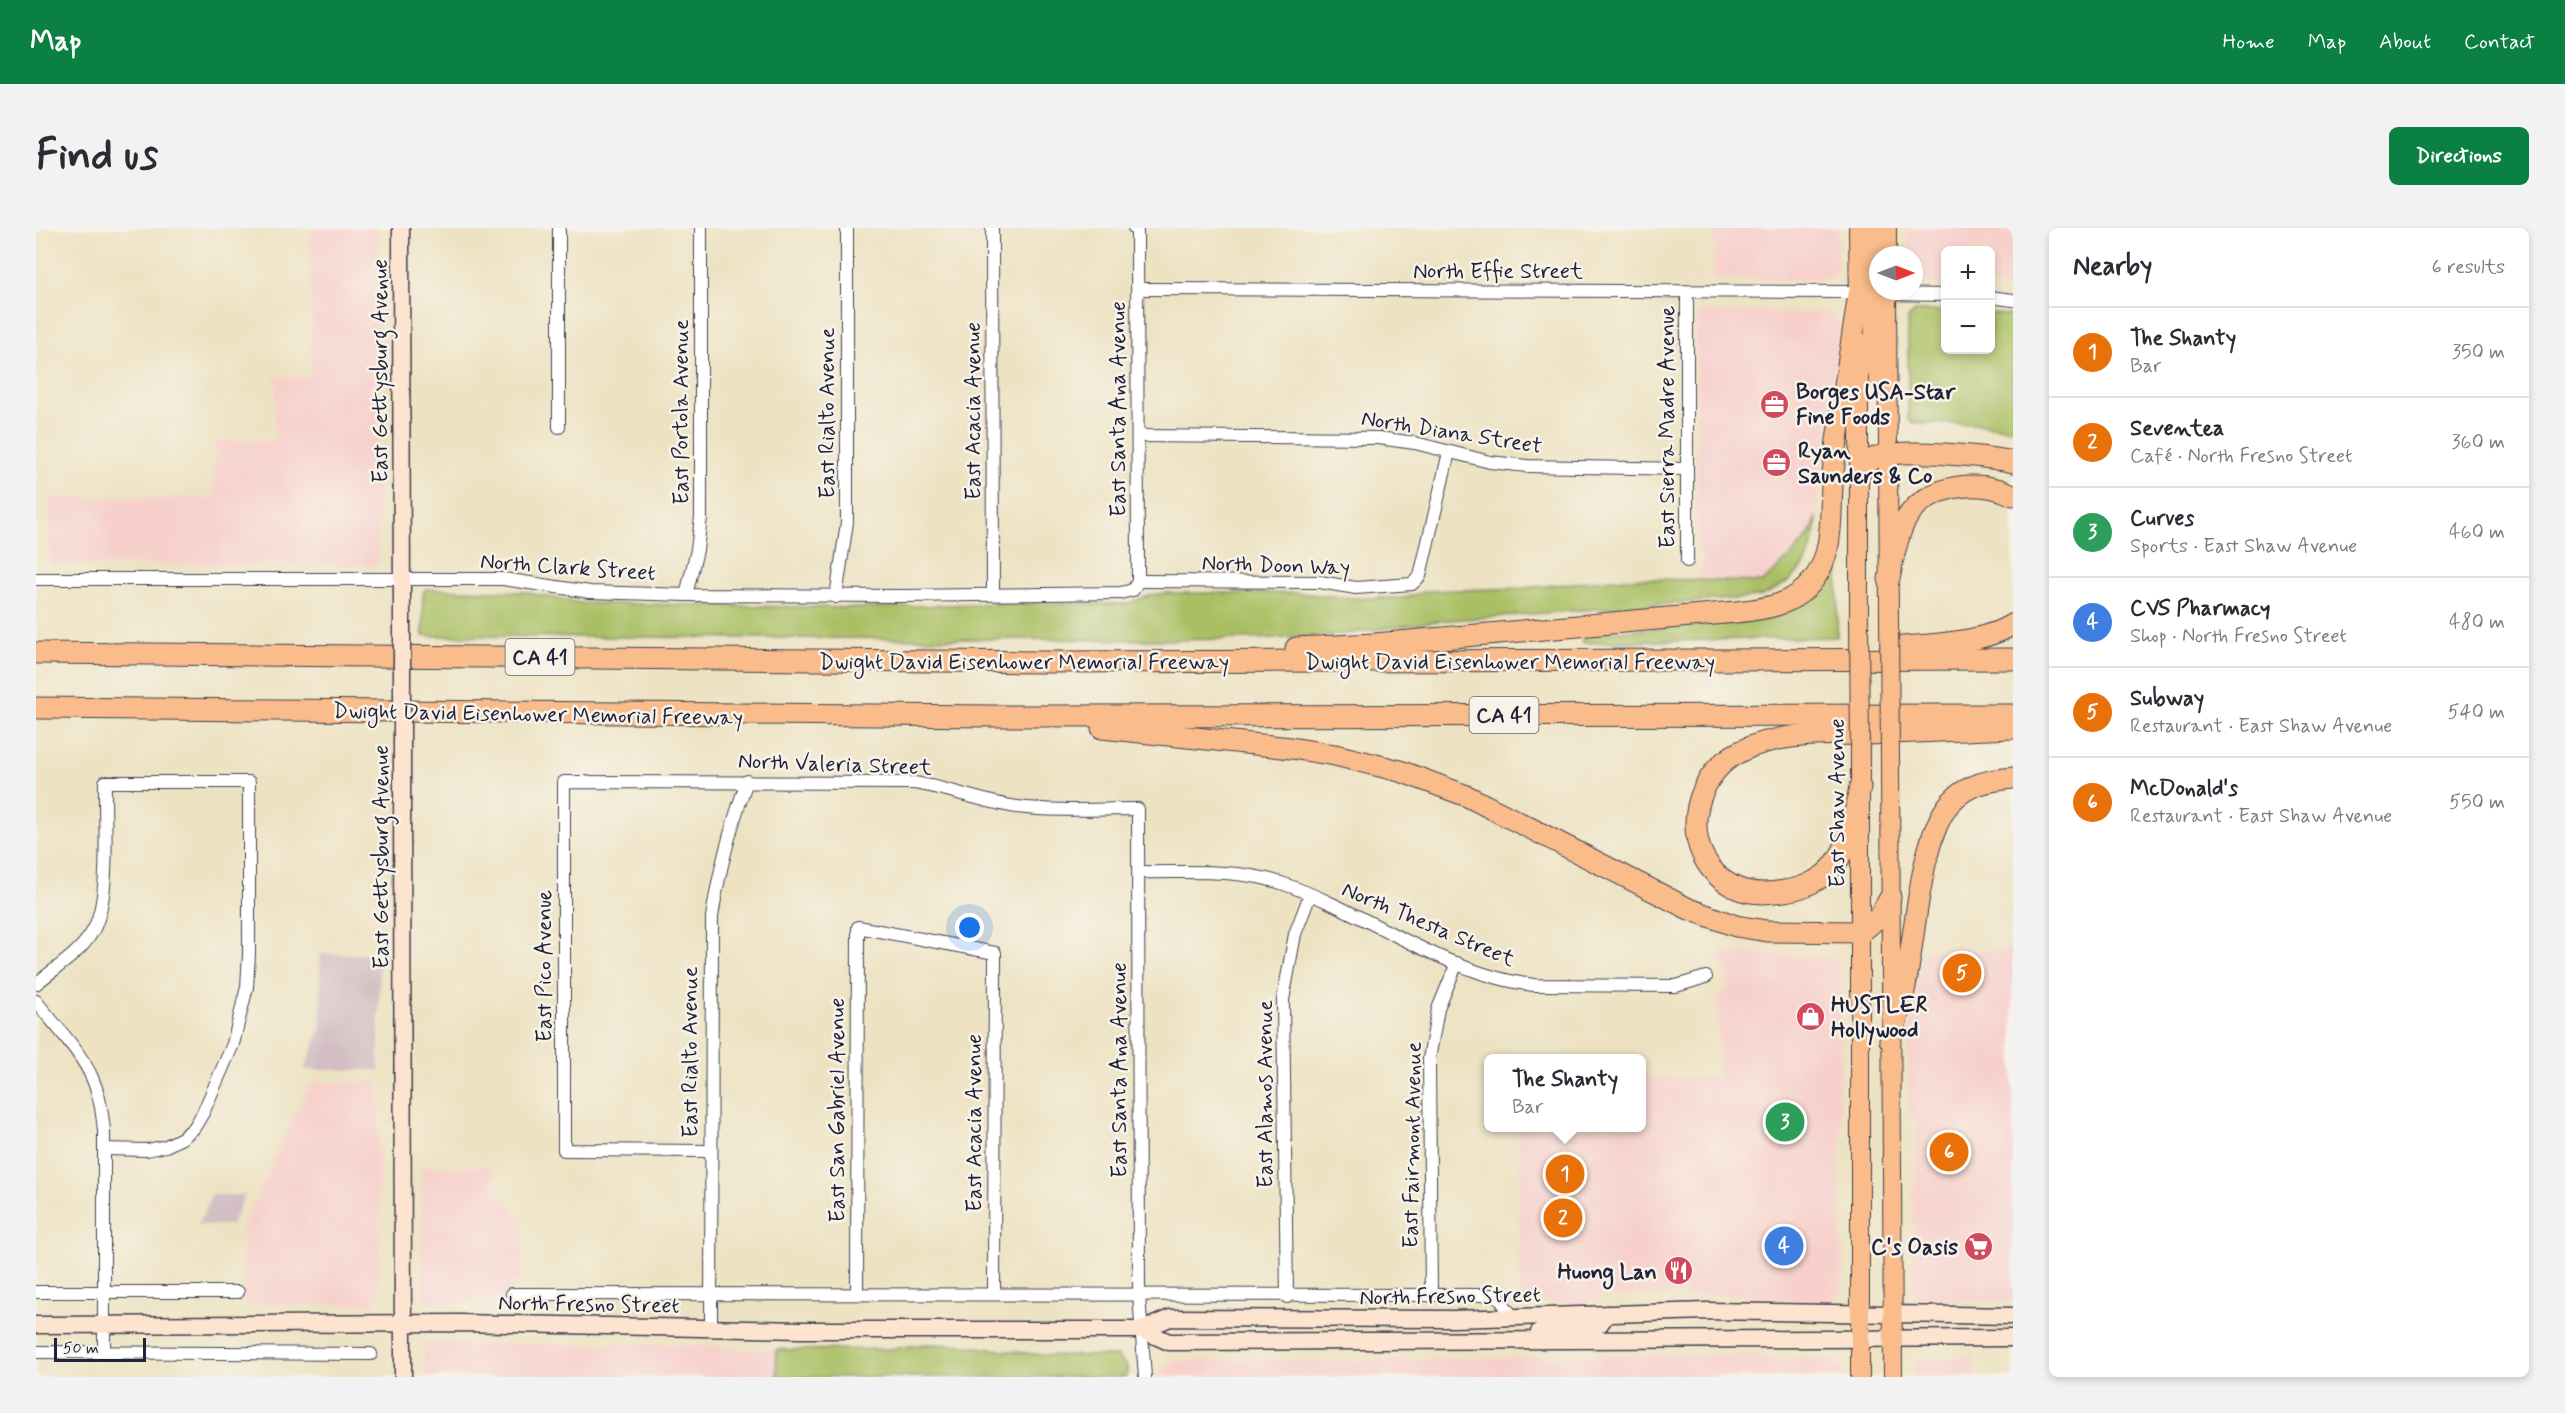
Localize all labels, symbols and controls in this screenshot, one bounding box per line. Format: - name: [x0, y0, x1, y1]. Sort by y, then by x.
- text: Map: [30, 24, 81, 61]
- text: Home: [2223, 28, 2275, 56]
- text: Map: [2308, 28, 2346, 56]
- text: About: [2379, 28, 2431, 56]
- text: Contact: [2464, 28, 2535, 56]
- button: Directions: [2389, 127, 2529, 185]
- text: Find us: [36, 129, 158, 184]
- north arrow: [1869, 246, 1923, 300]
- map controls: [1941, 246, 1995, 354]
- button: +: [1941, 246, 1995, 300]
- text: Nearby: [2073, 250, 2152, 284]
- text: 6 results: [2432, 254, 2505, 281]
- street label: North Effie Street: [1413, 258, 1583, 286]
- street label: East Gettysburg Avenue: [367, 259, 398, 483]
- button: −: [1941, 300, 1995, 354]
- street label: East Santa Ana Avenue: [1105, 301, 1133, 517]
- street label: East Sierra Madre Avenue: [1654, 306, 1682, 548]
- street label: East Portola Avenue: [668, 319, 696, 505]
- street label: East Acacia Avenue: [960, 322, 988, 500]
- text: The Shanty: [2130, 325, 2236, 353]
- street label: East Rialto Avenue: [814, 327, 842, 499]
- text: 1: [2088, 339, 2097, 366]
- text: 350 m: [2452, 339, 2505, 366]
- text: Bar: [2130, 353, 2161, 380]
- place label: Borges USA-Star Fine Foods: [1796, 379, 1956, 432]
- office icon: Borges USA-Star Fine Foods: [1759, 388, 1791, 420]
- street label: North Diana Street: [1359, 405, 1544, 461]
- text: Seventea: [2130, 415, 2224, 443]
- text: 2: [2088, 429, 2097, 456]
- text: 360 m: [2452, 429, 2505, 456]
- place label: Ryan Saunders & Co: [1798, 438, 1932, 491]
- text: Café · North Fresno Street: [2130, 443, 2353, 470]
- office icon: Ryan Saunders & Co: [1761, 447, 1793, 479]
- text: Curves: [2130, 505, 2194, 533]
- text: 3: [2088, 519, 2097, 546]
- text: 460 m: [2449, 519, 2505, 546]
- text: Sports · East Shaw Avenue: [2130, 533, 2357, 560]
- street label: North Clark Street: [479, 548, 657, 588]
- street label: North Doon Way: [1201, 549, 1351, 583]
- text: CVS Pharmacy: [2130, 595, 2270, 623]
- text: 4: [2087, 609, 2098, 636]
- text: 480 m: [2449, 609, 2505, 636]
- text: Shop · North Fresno Street: [2130, 623, 2347, 650]
- road number: CA 41: [506, 639, 574, 675]
- street label: Dwight David Eisenhower Memorial Freeway: [819, 649, 1229, 680]
- street label: Dwight David Eisenhower Memorial Freeway: [1305, 649, 1715, 680]
- text: Subway: [2130, 685, 2204, 713]
- street label: Dwight David Eisenhower Memorial Freeway: [333, 697, 743, 736]
- road number: CA 41: [1470, 697, 1538, 733]
- text: 5: [2087, 699, 2099, 726]
- text: 540 m: [2448, 699, 2505, 726]
- text: Restaurant · East Shaw Avenue: [2130, 713, 2392, 740]
- street label: East Shaw Avenue: [1824, 718, 1852, 888]
- street label: East Gettysburg Avenue: [368, 745, 399, 969]
- street label: North Valeria Street: [738, 748, 932, 782]
- text: McDonald's: [2130, 775, 2238, 803]
- text: 6: [2087, 789, 2098, 816]
- text: 550 m: [2449, 789, 2505, 816]
- text: Restaurant · East Shaw Avenue: [2130, 803, 2392, 830]
- street label: North Thesta Street: [1337, 876, 1519, 974]
- street label: East Pico Avenue: [531, 890, 559, 1042]
- your location: [955, 913, 984, 942]
- pin: 5: [1942, 950, 1982, 996]
- street label: East Santa Ana Avenue: [1106, 962, 1134, 1178]
- street label: East Rialto Avenue: [677, 966, 705, 1138]
- place label: HUSTLER Hollywood: [1831, 992, 1927, 1046]
- street label: East San Gabriel Avenue: [824, 998, 852, 1222]
- street label: East Alamos Avenue: [1252, 1000, 1280, 1188]
- shop icon: HUSTLER Hollywood: [1794, 1001, 1826, 1033]
- street label: East Acacia Avenue: [961, 1034, 989, 1212]
- street label: East Fairmont Avenue: [1397, 1041, 1429, 1249]
- popup: [1484, 1054, 1646, 1132]
- text: The Shanty: [1512, 1066, 1618, 1094]
- text: Bar: [1512, 1094, 1543, 1121]
- pin: 3: [1766, 1100, 1804, 1144]
- pin: 6: [1930, 1130, 1968, 1174]
- pin: 1: [1546, 1152, 1585, 1196]
- pin: 2: [1544, 1196, 1582, 1240]
- pin: 4: [1764, 1224, 1804, 1268]
- supermarket icon: C's Oasis: [1963, 1230, 1995, 1262]
- place label: C's Oasis: [1871, 1234, 1958, 1262]
- restaurant icon: Huong Lan: [1662, 1255, 1694, 1287]
- place label: Huong Lan: [1557, 1259, 1657, 1290]
- street label: North Fresno Street: [1359, 1281, 1541, 1313]
- street label: North Fresno Street: [498, 1289, 680, 1321]
- scale bar: [54, 1335, 146, 1362]
- text: 50 m: [63, 1338, 99, 1359]

